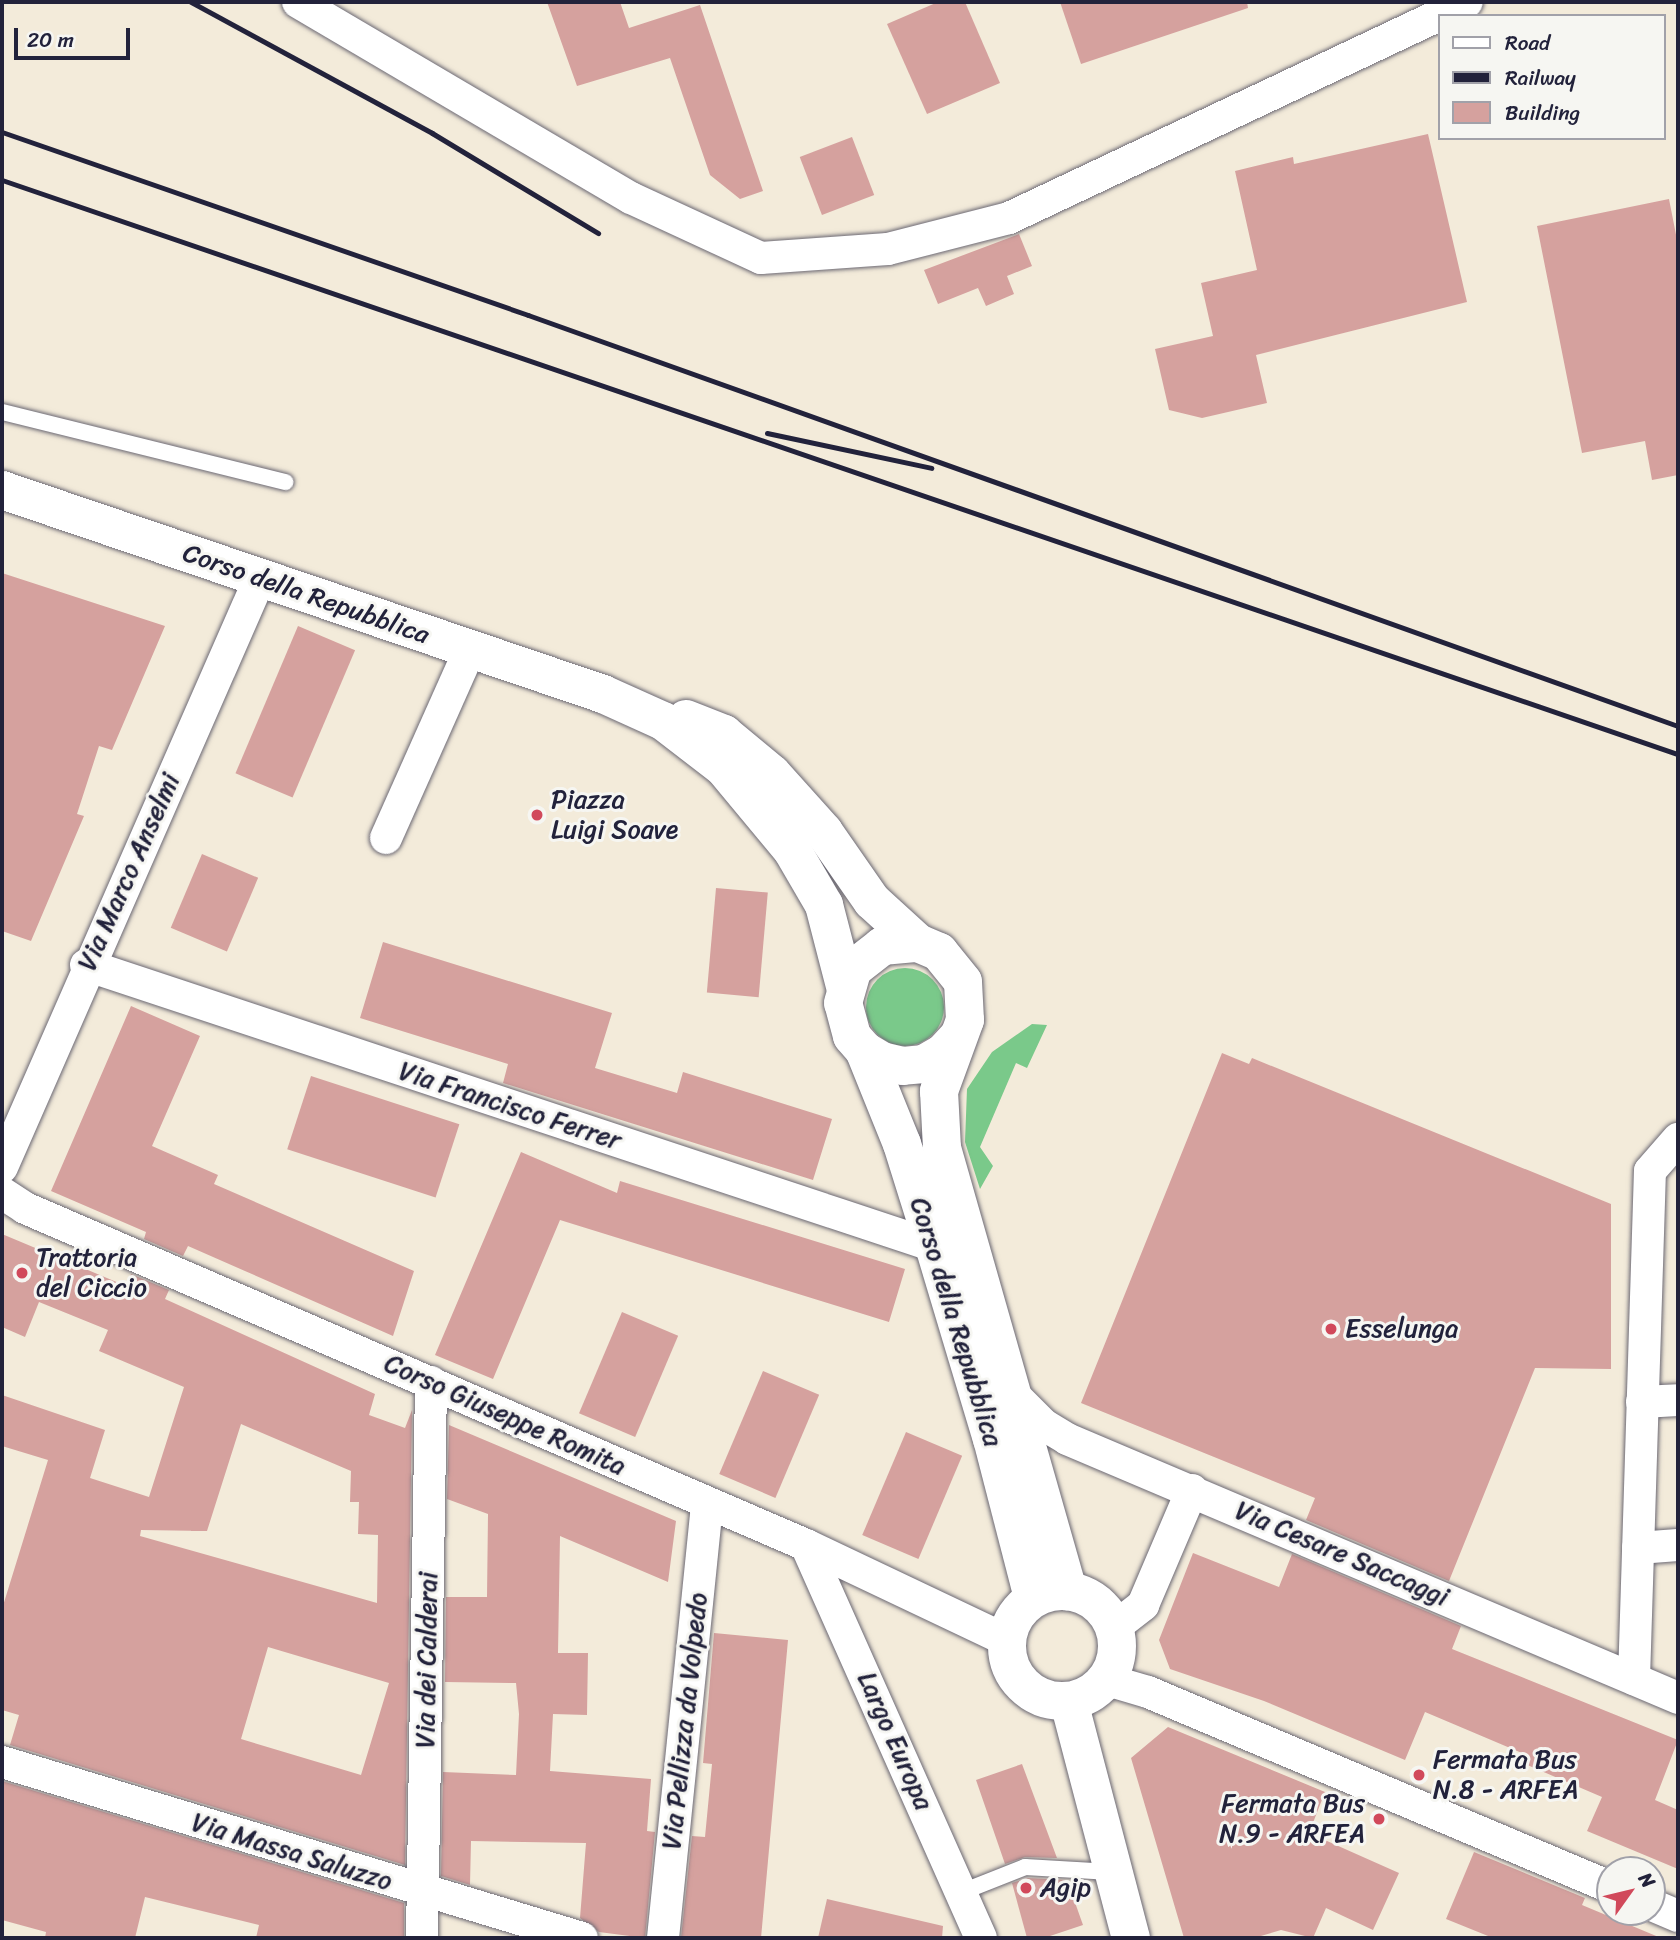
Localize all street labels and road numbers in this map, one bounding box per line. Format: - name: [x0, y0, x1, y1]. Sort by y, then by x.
- street label: Corso della Repubblica: [179, 537, 433, 651]
- street label: Via Marco Anselmi: [72, 769, 186, 975]
- street label: Via Francisco Ferrer: [395, 1055, 625, 1157]
- street label: Corso della Repubblica: [903, 1194, 1009, 1450]
- street label: Corso Giuseppe Romita: [379, 1347, 631, 1483]
- street label: Via Cesare Saccaggi: [1231, 1495, 1453, 1613]
- street label: Via dei Calderai: [410, 1571, 444, 1749]
- street label: Via Pellizza da Volpedo: [656, 1591, 714, 1851]
- street label: Largo Europa: [851, 1667, 939, 1815]
- street label: Via Massa Saluzzo: [188, 1807, 396, 1897]

